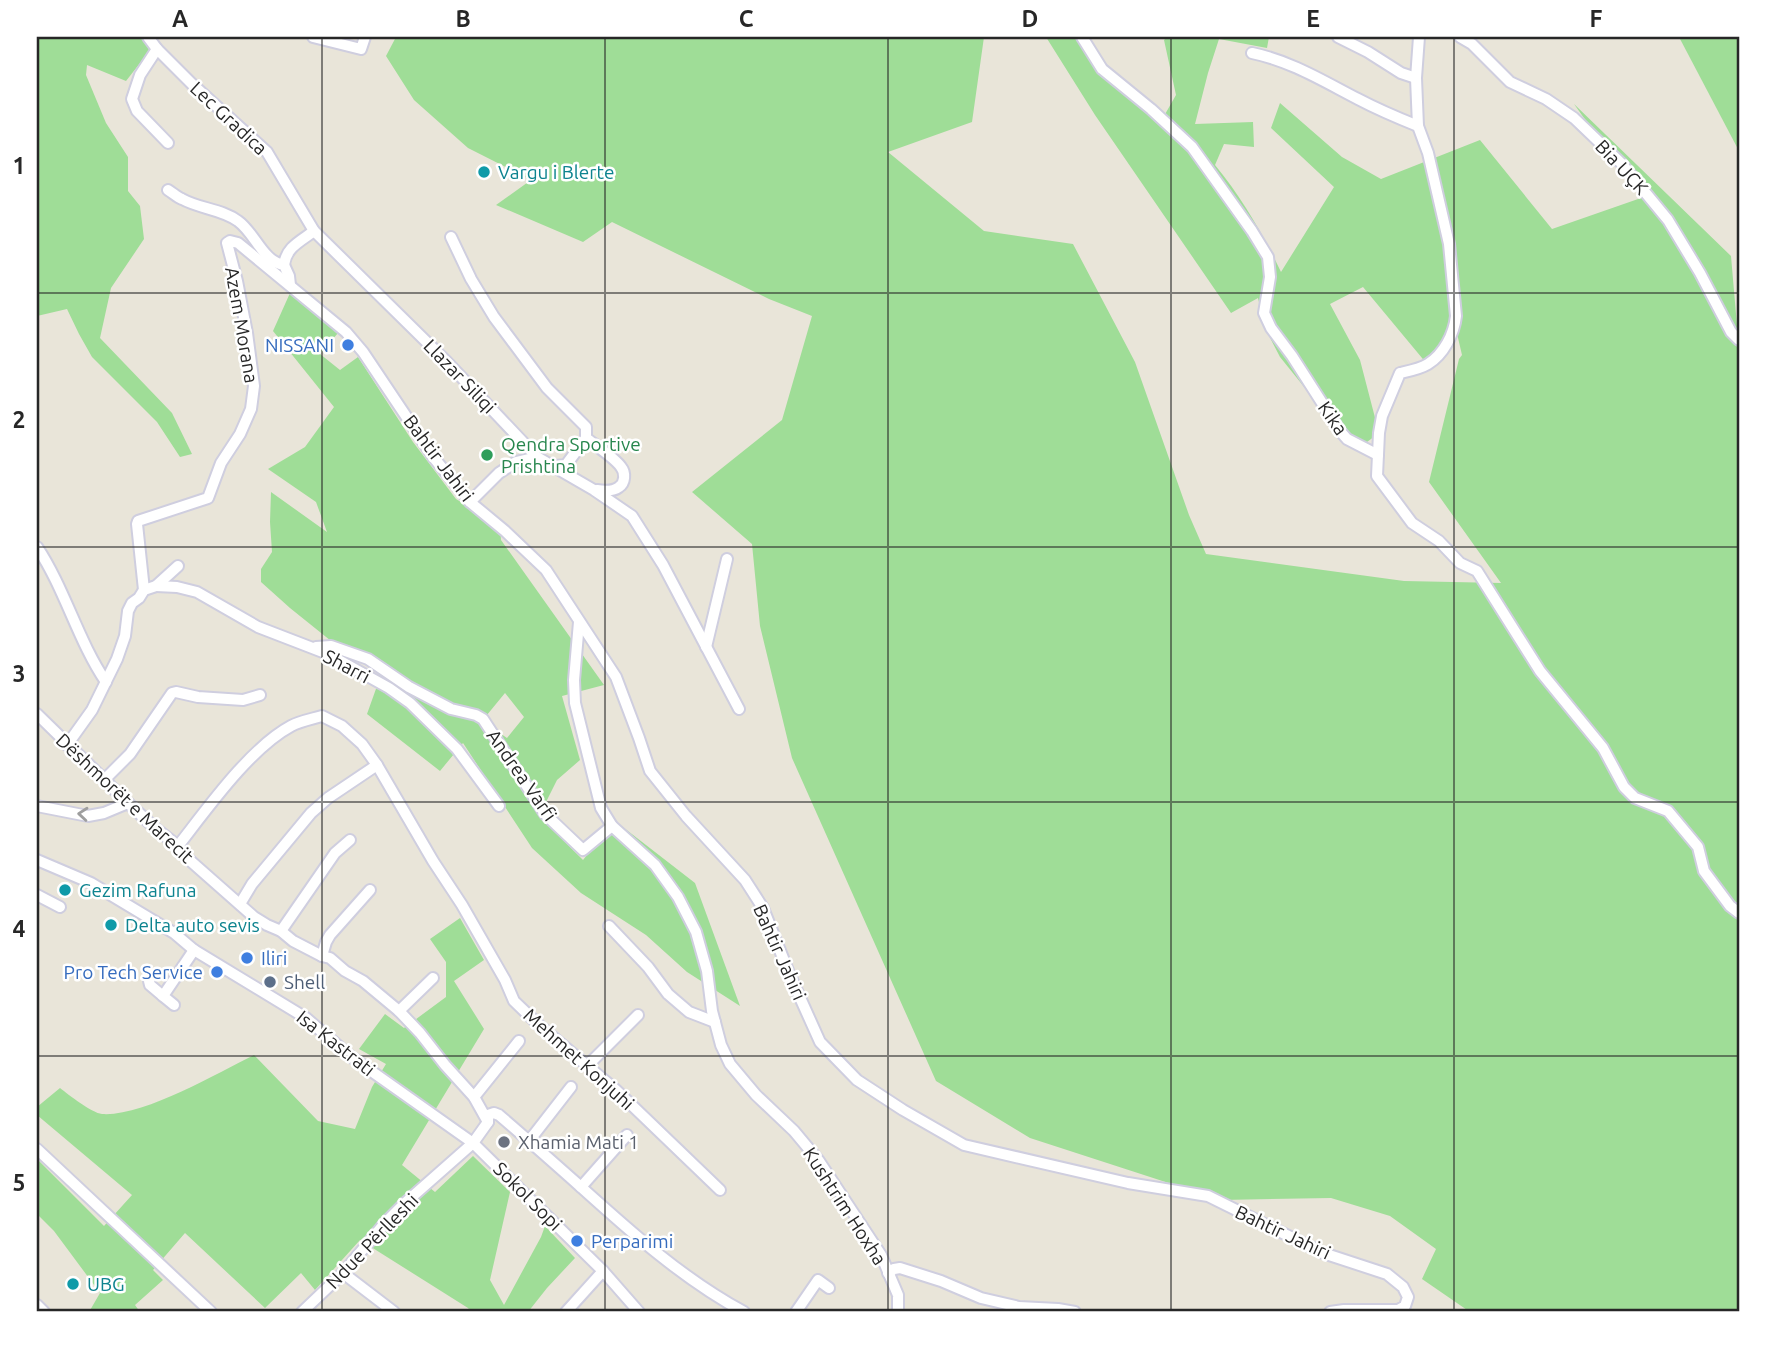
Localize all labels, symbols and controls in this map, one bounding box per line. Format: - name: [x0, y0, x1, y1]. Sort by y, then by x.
- text: A: [172, 6, 188, 31]
- text: B: [455, 6, 471, 31]
- text: C: [739, 6, 754, 31]
- text: D: [1022, 6, 1038, 31]
- text: E: [1306, 6, 1320, 31]
- text: F: [1590, 6, 1603, 31]
- street label: Lec Gradica: [186, 77, 272, 159]
- street label: Bia UÇK: [1591, 135, 1653, 199]
- text: 1: [13, 153, 25, 178]
- place label: Vargu i Blerte: [498, 161, 614, 183]
- marker: Vargu i Blerte: [476, 164, 492, 180]
- street label: Azem Morana: [221, 265, 263, 385]
- place label: NISSANI: [265, 334, 334, 356]
- street label: Llazar Siliqi: [419, 334, 501, 418]
- marker: NISSANI: [340, 337, 356, 353]
- street label: Kika: [1314, 397, 1352, 439]
- text: 2: [13, 407, 25, 432]
- street label: Bahtir Jahiri: [399, 410, 479, 506]
- place label: Qendra Sportive Prishtina: [501, 433, 641, 477]
- marker: Qendra Sportive Prishtina: [479, 447, 495, 463]
- street label: Sharri: [320, 645, 374, 687]
- text: 3: [13, 661, 25, 686]
- street label: Andrea Varfi: [482, 725, 562, 825]
- street label: Dëshmorët e Marecit: [52, 729, 199, 868]
- one-way arrow: [77, 807, 88, 822]
- place label: Gezim Rafuna: [79, 879, 196, 901]
- marker: Gezim Rafuna: [57, 882, 73, 898]
- street label: Bahtir Jahiri: [749, 901, 811, 1003]
- place label: Delta auto sevis: [125, 914, 260, 936]
- text: 4: [13, 916, 26, 941]
- marker: Delta auto sevis: [103, 917, 119, 933]
- place label: Iliri: [261, 947, 287, 969]
- marker: Iliri: [239, 950, 255, 966]
- place label: Pro Tech Service: [64, 961, 203, 983]
- marker: Pro Tech Service: [209, 964, 225, 980]
- place label: Shell: [284, 971, 325, 993]
- marker: Shell: [262, 974, 278, 990]
- street label: Mehmet Konjuhi: [519, 1004, 639, 1114]
- street label: Isa Kastrati: [292, 1006, 380, 1080]
- place label: Xhamia Mati 1: [518, 1131, 639, 1153]
- marker: Xhamia Mati 1: [496, 1134, 512, 1150]
- street label: Kushtrim Hoxha: [799, 1143, 891, 1269]
- street label: Sokol Sopi: [489, 1157, 567, 1235]
- text: 5: [13, 1170, 25, 1195]
- street label: Ndue Përlleshi: [321, 1189, 423, 1293]
- street label: Bahtir Jahiri: [1232, 1200, 1334, 1264]
- place label: Perparimi: [591, 1230, 673, 1252]
- marker: Perparimi: [569, 1233, 585, 1249]
- place label: UBG: [87, 1273, 125, 1295]
- marker: UBG: [65, 1276, 81, 1292]

